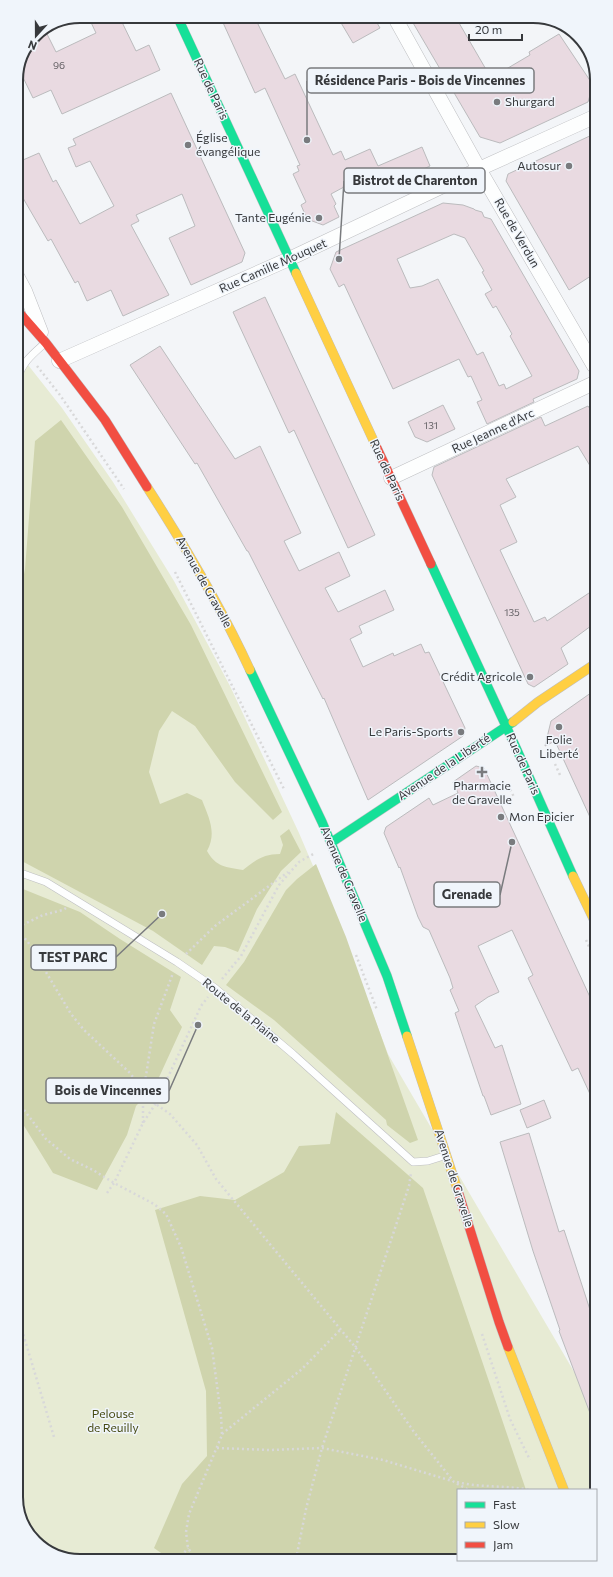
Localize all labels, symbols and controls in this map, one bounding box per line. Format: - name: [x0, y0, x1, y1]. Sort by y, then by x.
- north arrow: [16, 16, 56, 56]
- scale bar: [469, 16, 522, 42]
- text: 20 m: [475, 22, 502, 36]
- text: N: [26, 38, 38, 53]
- street label: Rue de Paris: [192, 56, 232, 121]
- house number: 96: [53, 59, 65, 71]
- callout: Résidence Paris - Bois de Vincennes: [307, 68, 534, 93]
- text: Résidence Paris - Bois de Vincennes: [315, 72, 525, 88]
- place label: Shurgard: [505, 94, 555, 108]
- marker: Shurgard: [492, 97, 502, 107]
- place label: Église évangélique: [196, 130, 260, 158]
- marker: Église évangélique: [183, 140, 193, 150]
- place label: Autosur: [517, 158, 561, 172]
- marker: Autosur: [564, 161, 574, 171]
- callout: Bistrot de Charenton: [344, 168, 485, 193]
- text: Bistrot de Charenton: [352, 172, 478, 188]
- street label: Rue de Verdun: [492, 195, 543, 270]
- place label: Tante Eugénie: [235, 210, 311, 224]
- marker: Tante Eugénie: [314, 213, 324, 223]
- street label: Rue Camille Mouquet: [217, 235, 329, 295]
- street label: Rue Jeanne d'Arc: [449, 405, 536, 456]
- house number: 131: [424, 419, 438, 431]
- street label: Rue de Paris: [368, 437, 408, 502]
- street label: Avenue de Gravelle: [174, 533, 236, 630]
- house number: 135: [504, 606, 520, 618]
- place label: Crédit Agricole: [441, 669, 522, 683]
- marker: Crédit Agricole: [525, 672, 535, 682]
- marker: Folie Liberté: [554, 722, 564, 732]
- place label: Le Paris-Sports: [369, 724, 453, 738]
- marker: Le Paris-Sports: [456, 727, 466, 737]
- street label: Avenue de la Liberté: [394, 730, 492, 802]
- street label: Rue de Paris: [504, 731, 544, 797]
- place label: Folie Liberté: [539, 732, 579, 760]
- marker: Pharmacie de Gravelle: [477, 767, 487, 777]
- place label: Pharmacie de Gravelle: [452, 778, 512, 806]
- place label: Mon Epicier: [509, 809, 574, 823]
- marker: Mon Epicier: [496, 812, 506, 822]
- street label: Avenue de Gravelle: [319, 824, 371, 923]
- callout: Grenade: [434, 882, 500, 907]
- text: Grenade: [442, 886, 492, 902]
- callout: TEST PARC: [31, 945, 116, 970]
- text: TEST PARC: [38, 949, 108, 965]
- street label: Route de la Plaine: [200, 975, 283, 1046]
- callout: Bois de Vincennes: [46, 1078, 169, 1103]
- text: Bois de Vincennes: [55, 1082, 161, 1098]
- street label: Avenue de Gravelle: [433, 1127, 477, 1228]
- park label: Pelouse de Reuilly: [87, 1406, 139, 1434]
- legend: [457, 1489, 597, 1561]
- text: Fast: [493, 1497, 516, 1511]
- text: Slow: [493, 1517, 520, 1531]
- text: Jam: [493, 1537, 513, 1552]

